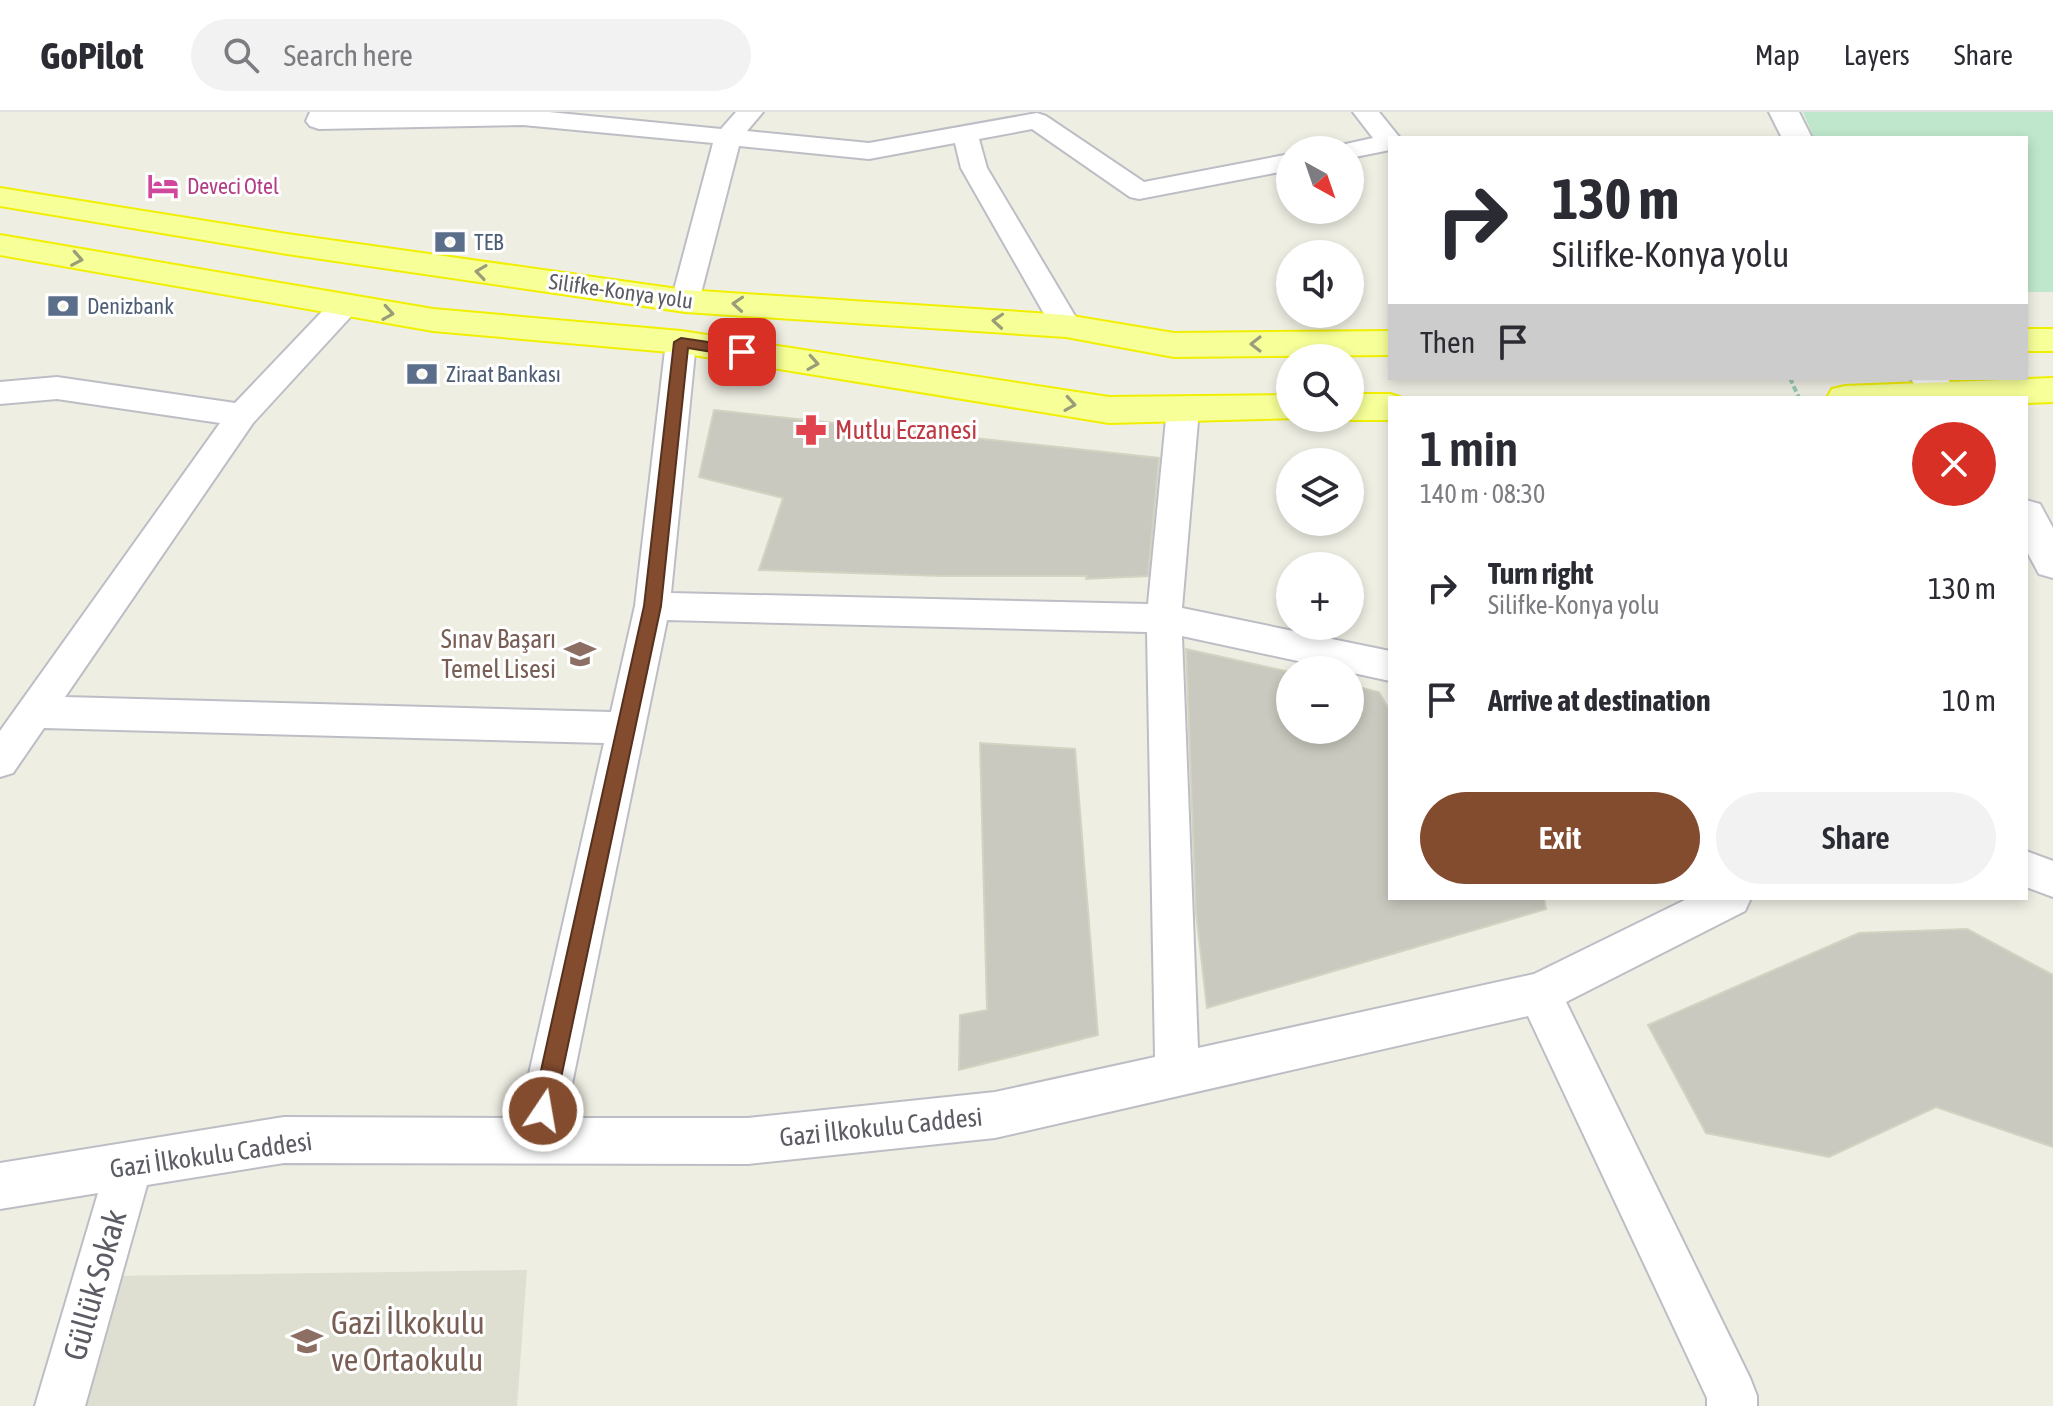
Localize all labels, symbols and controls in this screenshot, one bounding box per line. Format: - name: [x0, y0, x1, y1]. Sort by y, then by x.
- search box: [191, 19, 751, 91]
- icon: search: [219, 33, 263, 77]
- text: GoPilot: [40, 34, 143, 77]
- text: Search here: [283, 38, 413, 72]
- text: Map: [1755, 39, 1800, 71]
- text: Layers: [1844, 39, 1910, 71]
- text: Share: [1954, 39, 2013, 71]
- north arrow: [1276, 136, 1364, 224]
- map controls: [1276, 136, 1364, 744]
- text: 130 m: [1552, 167, 1679, 231]
- icon: right: [1420, 168, 1524, 272]
- hotel icon: Deveci Otel: [146, 169, 180, 203]
- place label: Deveci Otel: [187, 173, 279, 199]
- bank icon: TEB: [433, 225, 467, 259]
- place label: TEB: [474, 229, 504, 255]
- text: Silifke-Konya yolu: [1552, 233, 1789, 275]
- button: sound: [1276, 240, 1364, 328]
- one-way arrow: [70, 249, 84, 266]
- one-way arrow: [474, 264, 487, 281]
- street label: Silifke-Konya yolu: [547, 268, 695, 314]
- bank icon: Denizbank: [46, 289, 80, 323]
- place label: Denizbank: [87, 293, 174, 319]
- one-way arrow: [731, 296, 744, 313]
- one-way arrow: [381, 304, 395, 321]
- one-way arrow: [991, 313, 1004, 330]
- pin: [708, 318, 776, 386]
- icon: arrive: [1491, 320, 1535, 364]
- text: Then: [1420, 325, 1475, 359]
- icon: arrive: [720, 330, 764, 374]
- one-way arrow: [1249, 335, 1262, 353]
- button: search: [1276, 344, 1364, 432]
- one-way arrow: [806, 354, 820, 371]
- bank icon: Ziraat Bankası: [405, 357, 439, 391]
- place label: Ziraat Bankası: [446, 361, 561, 387]
- one-way arrow: [1063, 394, 1077, 411]
- pharmacy icon: Mutlu Eczanesi: [794, 413, 828, 447]
- place label: Mutlu Eczanesi: [835, 415, 977, 445]
- text: 1 min: [1420, 421, 1518, 476]
- button: close: [1912, 422, 1996, 506]
- button: layers: [1276, 448, 1364, 536]
- text: 140 m · 08:30: [1420, 479, 1545, 509]
- button: +: [1276, 552, 1364, 640]
- text: Turn right: [1488, 556, 1594, 590]
- icon: right: [1420, 566, 1464, 610]
- text: 130 m: [1928, 571, 1996, 605]
- text: Silifke-Konya yolu: [1488, 590, 1659, 620]
- place label: Sınav Başarı Temel Lisesi: [441, 624, 556, 684]
- school or university icon: Sınav Başarı Temel Lisesi: [563, 637, 597, 671]
- button: −: [1276, 656, 1364, 744]
- icon: arrive: [1420, 678, 1464, 722]
- text: Arrive at destination: [1488, 683, 1710, 717]
- text: 10 m: [1942, 683, 1996, 717]
- button: Exit: [1420, 792, 1700, 884]
- button: Share: [1716, 792, 1996, 884]
- position arrow: [501, 1069, 585, 1153]
- street label: Gazi İlkokulu Caddesi: [778, 1101, 984, 1153]
- street label: Gazi İlkokulu Caddesi: [108, 1126, 314, 1184]
- street label: Güllük Sokak: [55, 1205, 134, 1364]
- place label: Gazi İlkokulu ve Ortaokulu: [331, 1304, 485, 1378]
- school or university icon: Gazi İlkokulu ve Ortaokulu: [290, 1324, 324, 1358]

